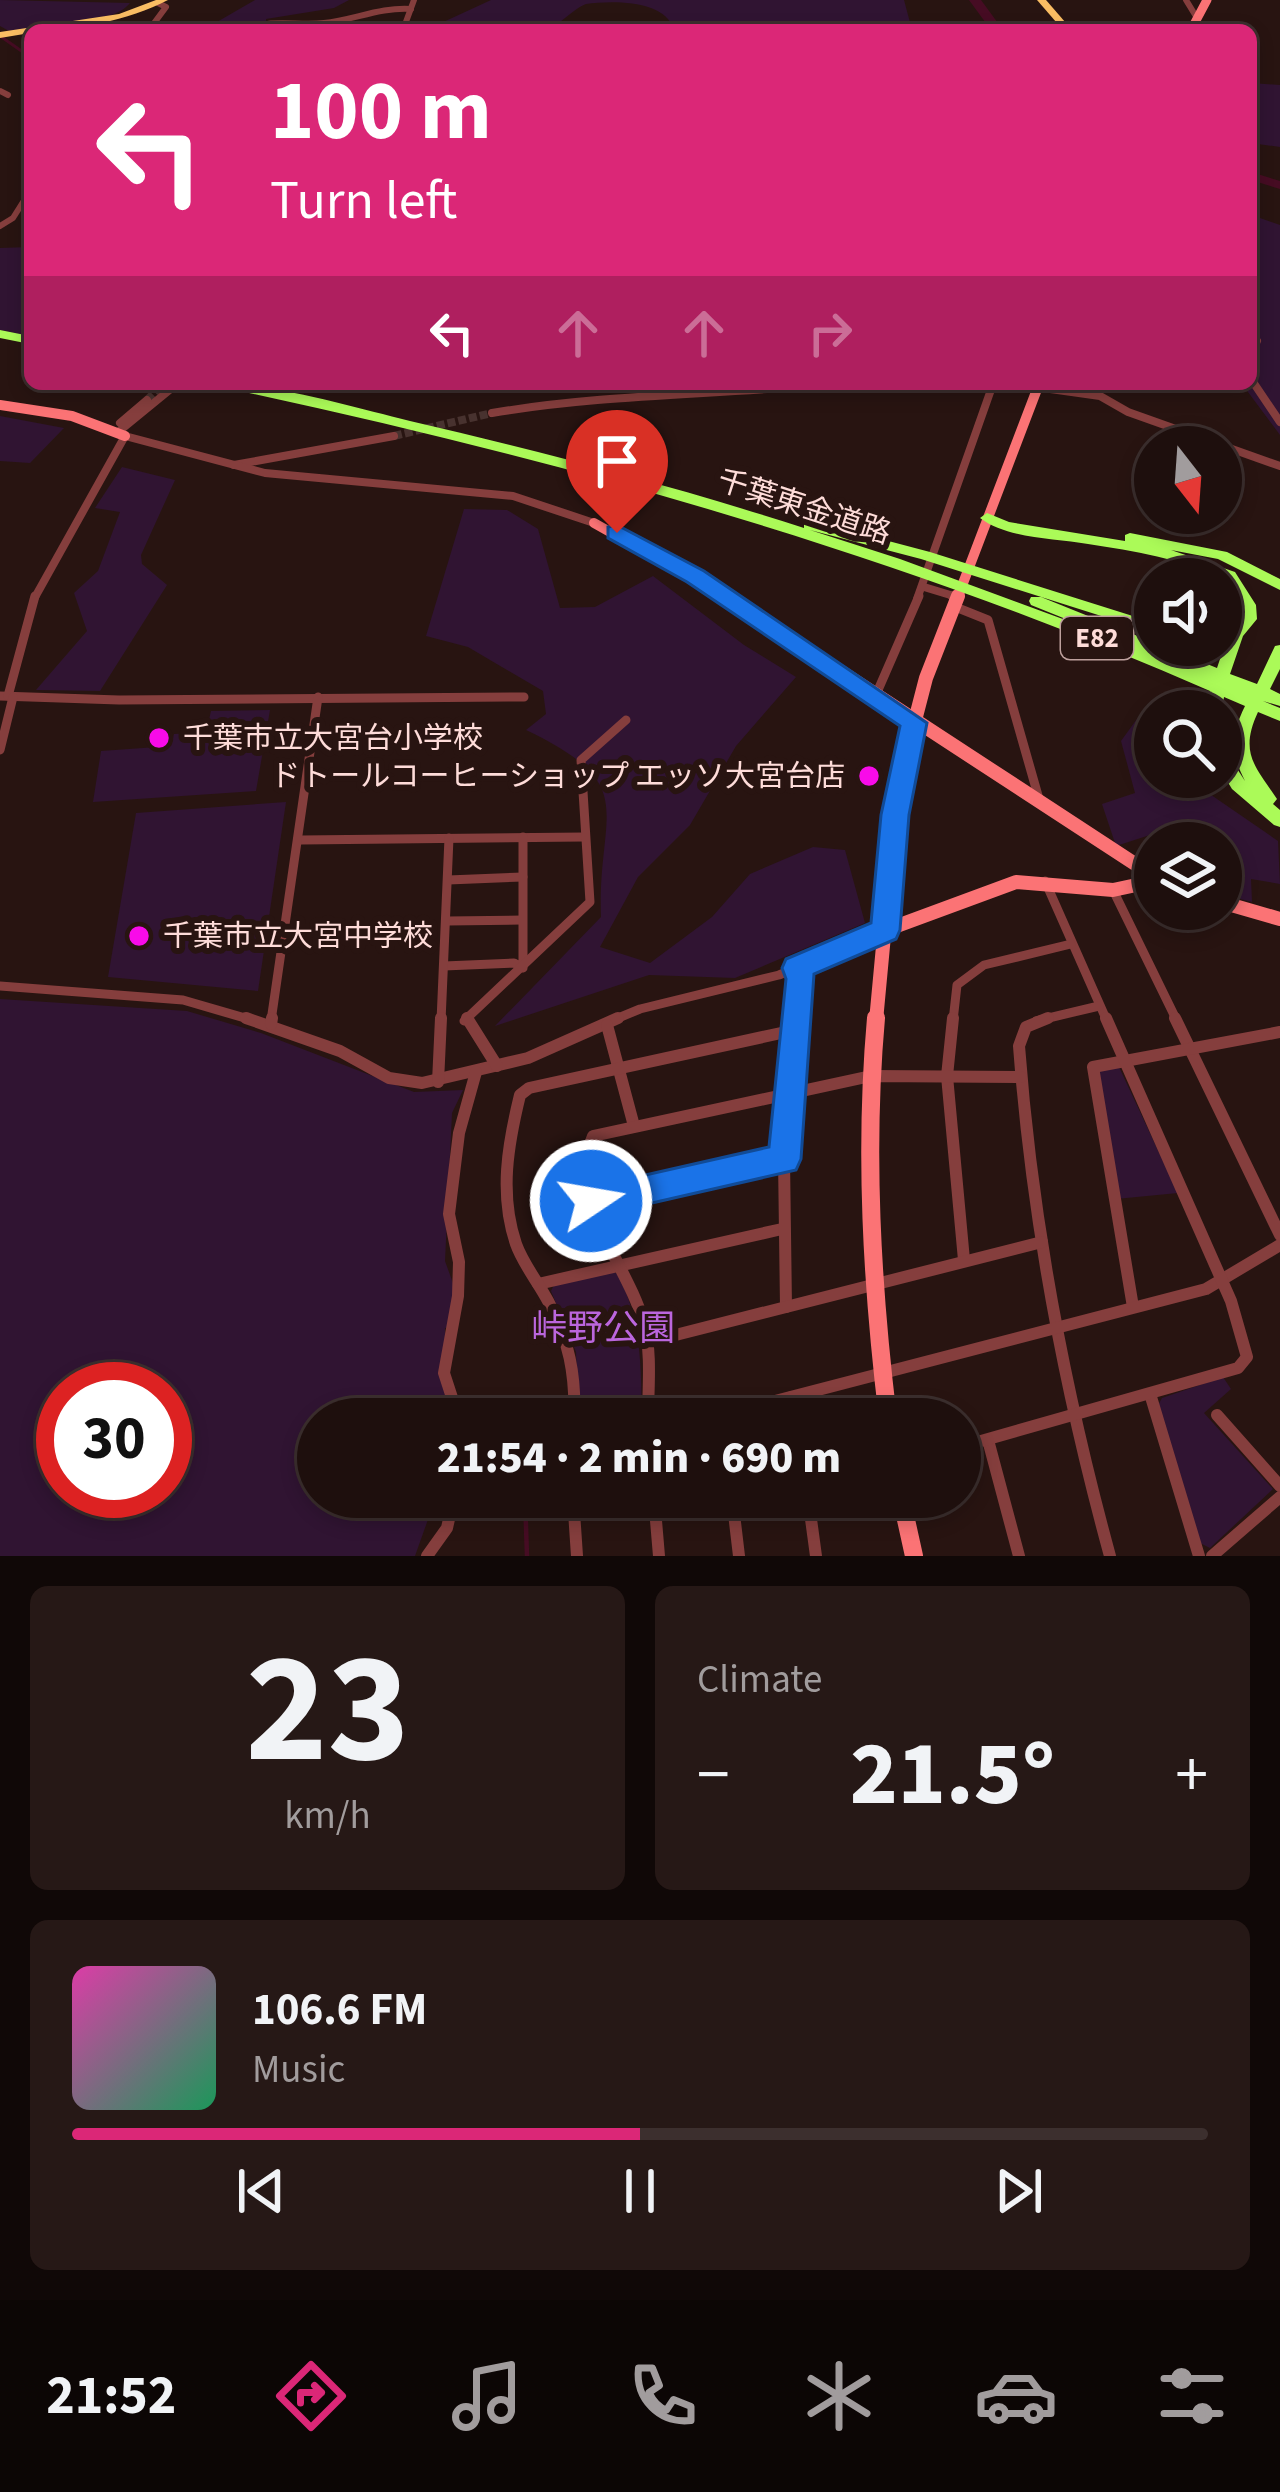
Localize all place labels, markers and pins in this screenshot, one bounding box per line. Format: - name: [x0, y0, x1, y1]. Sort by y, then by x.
- pin: [566, 410, 668, 533]
- place label: 千葉市立大宮台小学校: [183, 717, 483, 760]
- marker: 千葉市立大宮台小学校: [146, 725, 172, 751]
- place label: ドトールコーヒーショップ エッソ大宮台店: [270, 755, 845, 798]
- marker: ドトールコーヒーショップ エッソ大宮台店: [856, 763, 882, 789]
- place label: 千葉市立大宮中学校: [163, 915, 433, 958]
- marker: 千葉市立大宮中学校: [126, 923, 152, 949]

